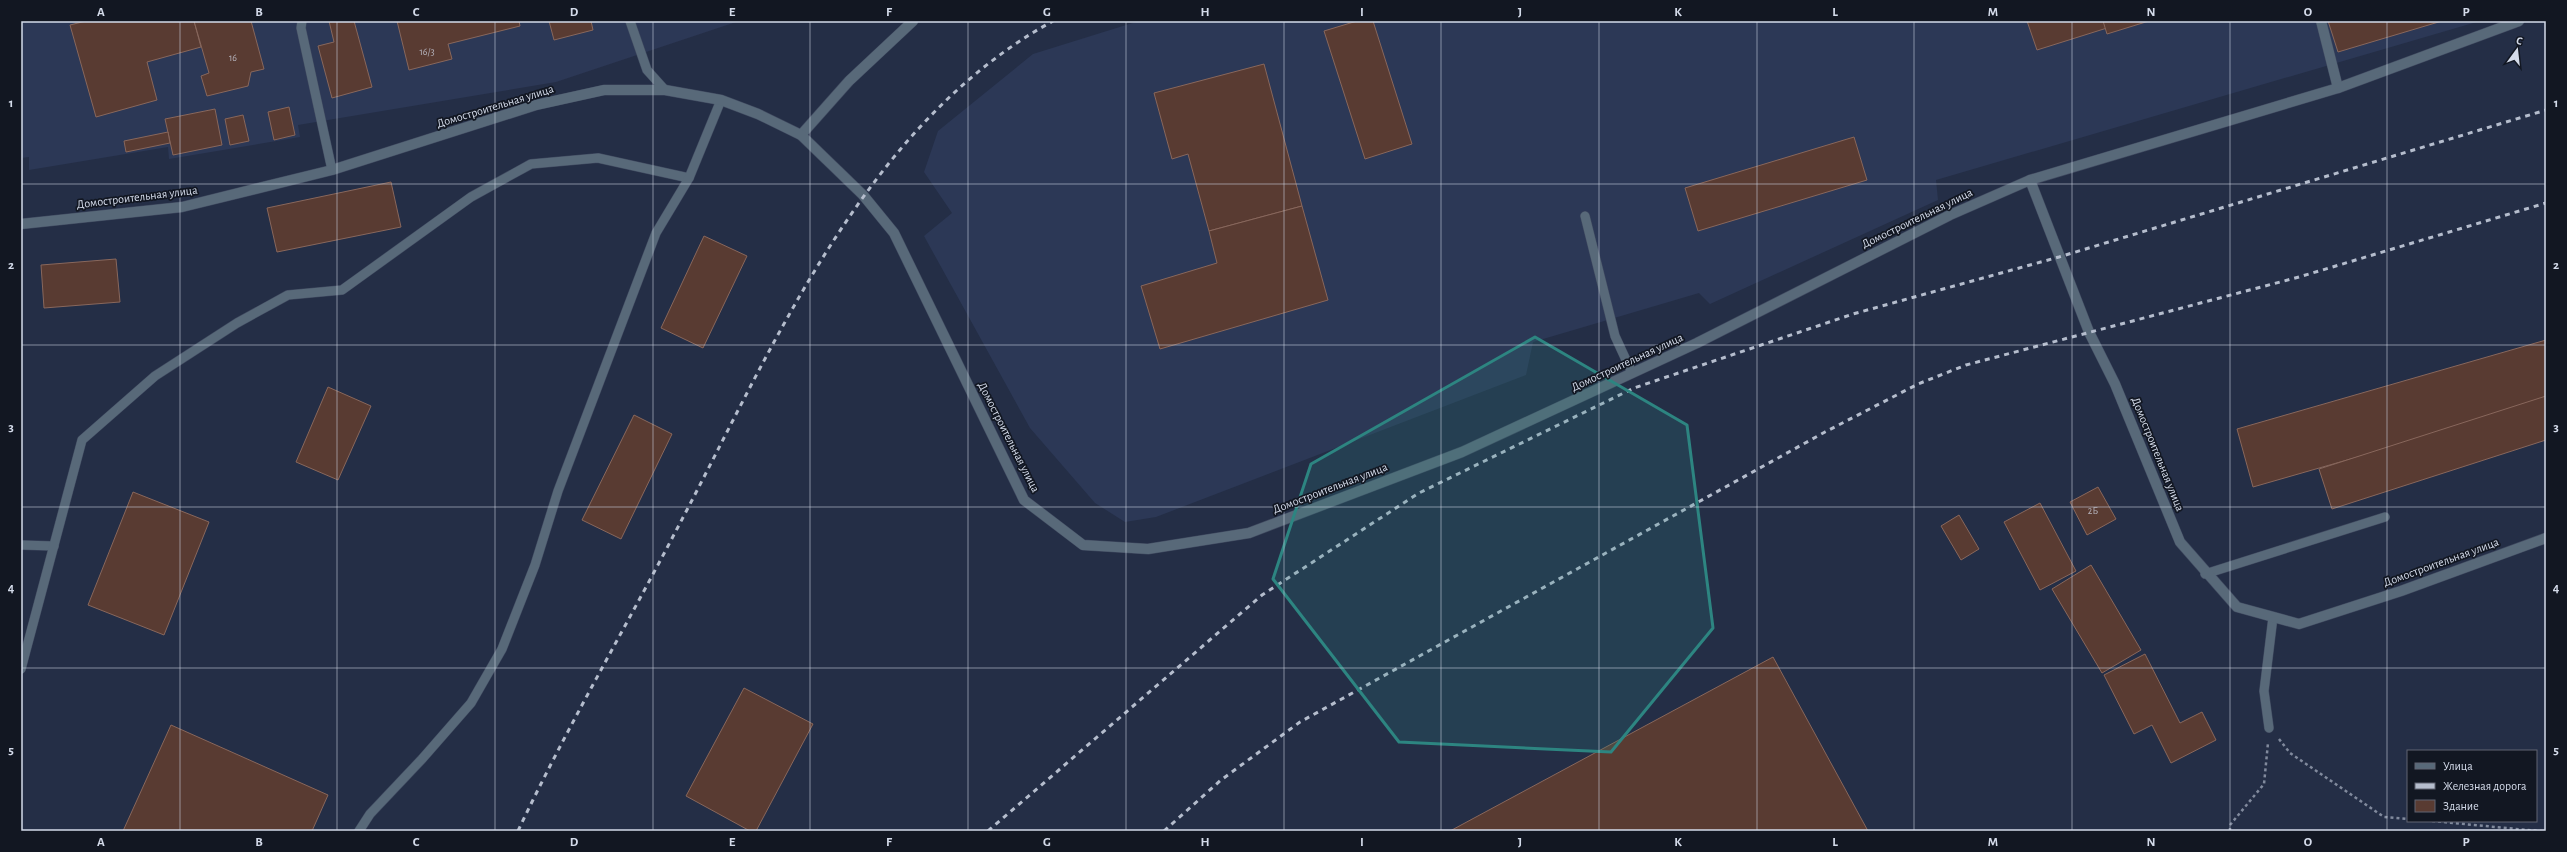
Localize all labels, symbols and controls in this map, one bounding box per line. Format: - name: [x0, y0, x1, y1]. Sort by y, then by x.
- text: A: [97, 6, 105, 19]
- text: B: [255, 6, 263, 19]
- text: C: [413, 6, 420, 19]
- text: D: [570, 6, 579, 19]
- text: E: [729, 6, 736, 19]
- text: F: [886, 6, 893, 19]
- text: G: [1043, 6, 1051, 19]
- text: H: [1200, 6, 1210, 19]
- text: I: [1360, 6, 1364, 19]
- text: J: [1518, 6, 1522, 19]
- text: K: [1674, 6, 1682, 19]
- text: L: [1832, 6, 1838, 19]
- text: M: [1988, 6, 1998, 19]
- text: N: [2146, 6, 2156, 19]
- text: O: [2304, 6, 2313, 19]
- text: P: [2462, 6, 2470, 19]
- north arrow: [2497, 30, 2537, 70]
- text: С: [2515, 35, 2524, 47]
- house number: 16/3: [419, 47, 435, 57]
- house number: 16: [229, 53, 237, 63]
- street label: Домостроительная улица: [435, 82, 556, 131]
- text: 1: [9, 97, 13, 110]
- text: 1: [2554, 97, 2558, 110]
- street label: Домостроительная улица: [76, 184, 199, 211]
- street label: Домостроительная улица: [1860, 186, 1975, 251]
- text: 2: [8, 259, 14, 272]
- text: 2: [2553, 259, 2559, 272]
- street label: Домостроительная улица: [1569, 331, 1686, 394]
- street label: Домостроительная улица: [975, 380, 1042, 495]
- street label: Домостроительная улица: [2129, 395, 2187, 514]
- text: 3: [8, 421, 14, 434]
- text: 3: [2553, 421, 2559, 434]
- street label: Домостроительная улица: [1271, 460, 1390, 516]
- house number: 2Б: [2088, 506, 2098, 516]
- street label: Домостроительная улица: [2382, 535, 2501, 589]
- text: 4: [8, 582, 15, 595]
- text: 4: [2553, 582, 2560, 595]
- text: 5: [8, 744, 14, 757]
- text: 5: [2553, 744, 2559, 757]
- legend: [2407, 750, 2537, 822]
- text: Улица: [2443, 760, 2473, 772]
- text: Железная дорога: [2443, 780, 2527, 792]
- text: Здание: [2443, 800, 2479, 812]
- text: A: [97, 836, 105, 849]
- text: B: [255, 836, 263, 849]
- text: C: [413, 836, 420, 849]
- text: D: [570, 836, 579, 849]
- text: E: [729, 836, 736, 849]
- text: F: [886, 836, 893, 849]
- text: G: [1043, 836, 1051, 849]
- text: H: [1200, 836, 1210, 849]
- text: I: [1360, 836, 1364, 849]
- text: J: [1518, 836, 1522, 849]
- text: K: [1674, 836, 1682, 849]
- text: L: [1832, 836, 1838, 849]
- text: M: [1988, 836, 1998, 849]
- text: N: [2146, 836, 2156, 849]
- text: O: [2304, 836, 2313, 849]
- text: P: [2462, 836, 2470, 849]

